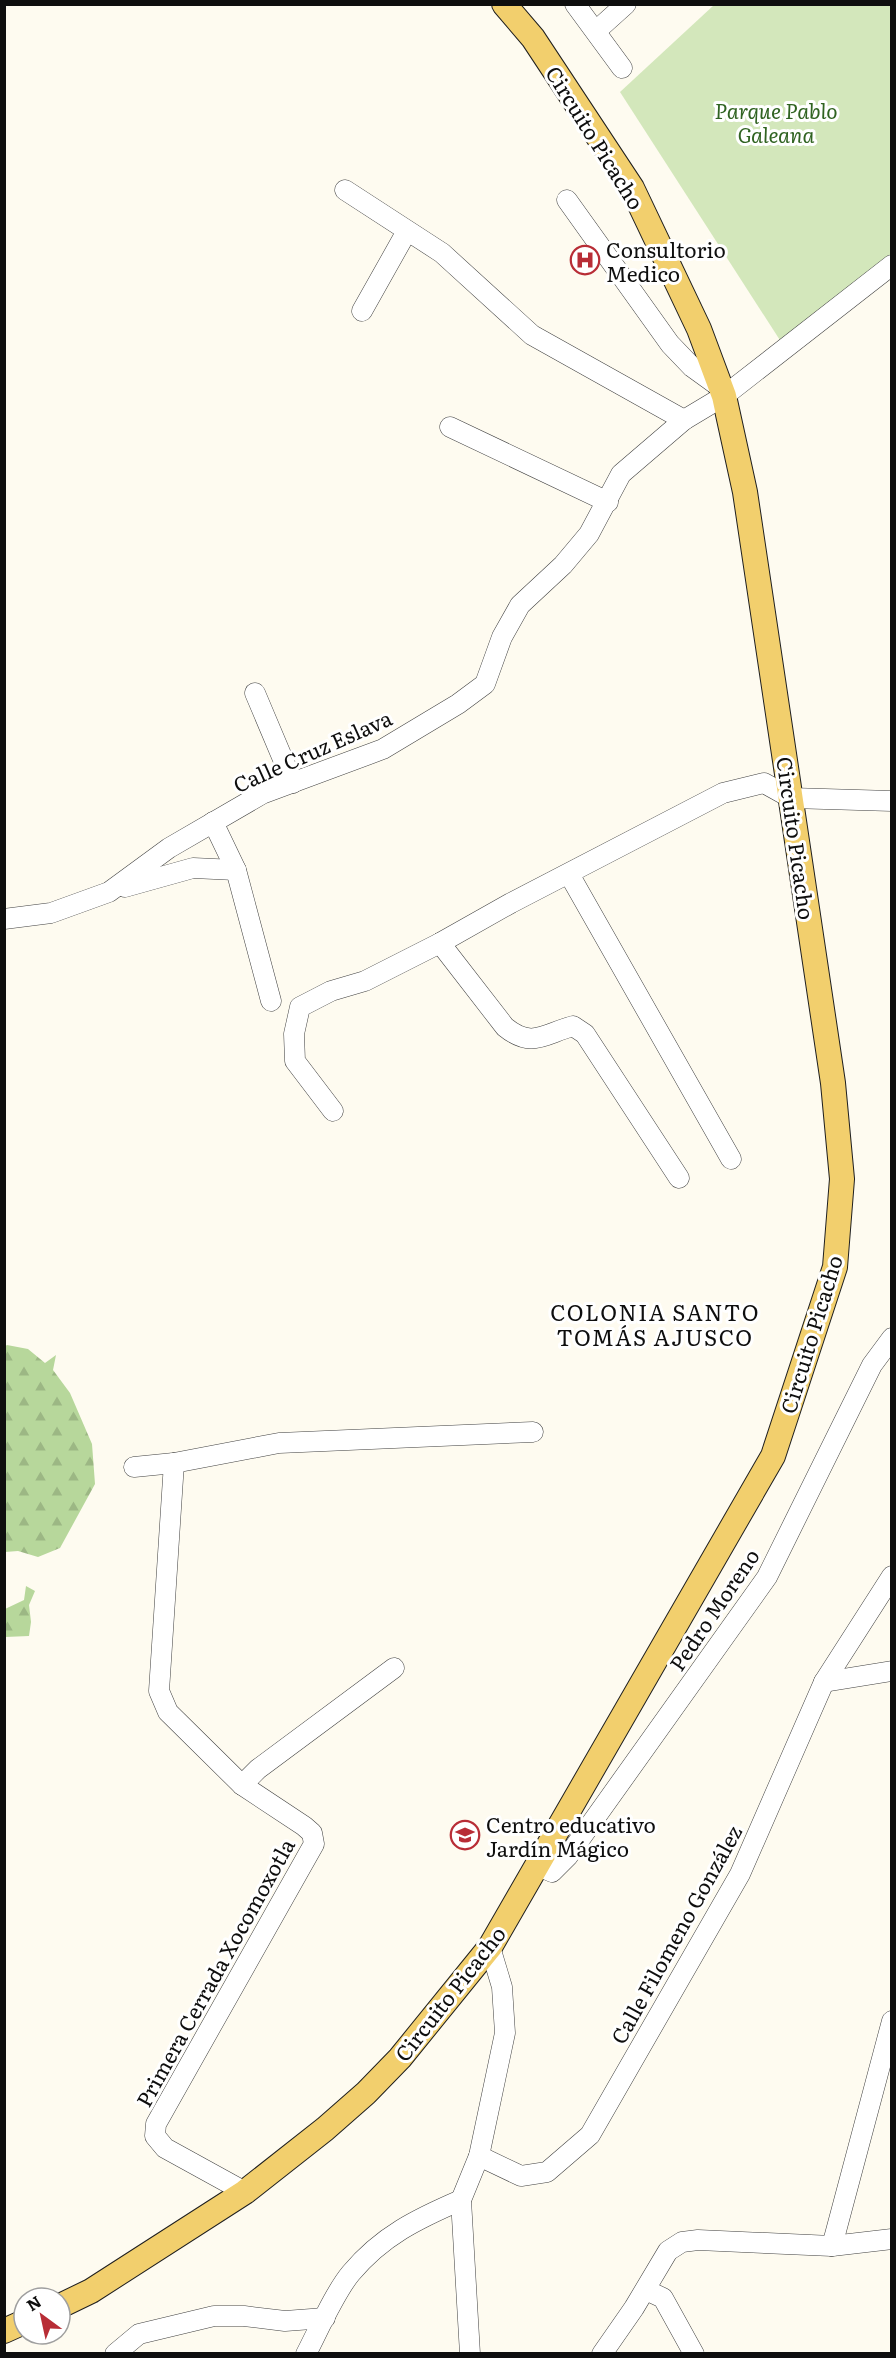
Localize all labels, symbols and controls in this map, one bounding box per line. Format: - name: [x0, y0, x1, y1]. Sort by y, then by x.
- street label: Circuito Picacho: [539, 59, 653, 215]
- park label: Parque Pablo Galeana: [715, 94, 837, 149]
- place label: Consultorio Medico: [606, 233, 726, 288]
- hospital icon: Consultorio Medico: [569, 244, 601, 276]
- street label: Calle Cruz Eslava: [228, 701, 397, 799]
- street label: Circuito Picacho: [770, 755, 824, 921]
- street label: Circuito Picacho: [771, 1251, 849, 1417]
- district label: COLONIA SANTO TOMÁS AJUSCO: [550, 1295, 760, 1353]
- street label: Pedro Moreno: [661, 1542, 765, 1676]
- place label: Centro educativo Jardín Mágico: [486, 1808, 656, 1863]
- school or university icon: Centro educativo Jardín Mágico: [449, 1819, 481, 1851]
- street label: Calle Filomeno González: [602, 1819, 748, 2049]
- street label: Primera Cerrada Xocomoxotla: [127, 1832, 301, 2112]
- street label: Circuito Picacho: [386, 1919, 512, 2067]
- north arrow: [12, 2286, 72, 2346]
- text: N: [21, 2289, 45, 2316]

